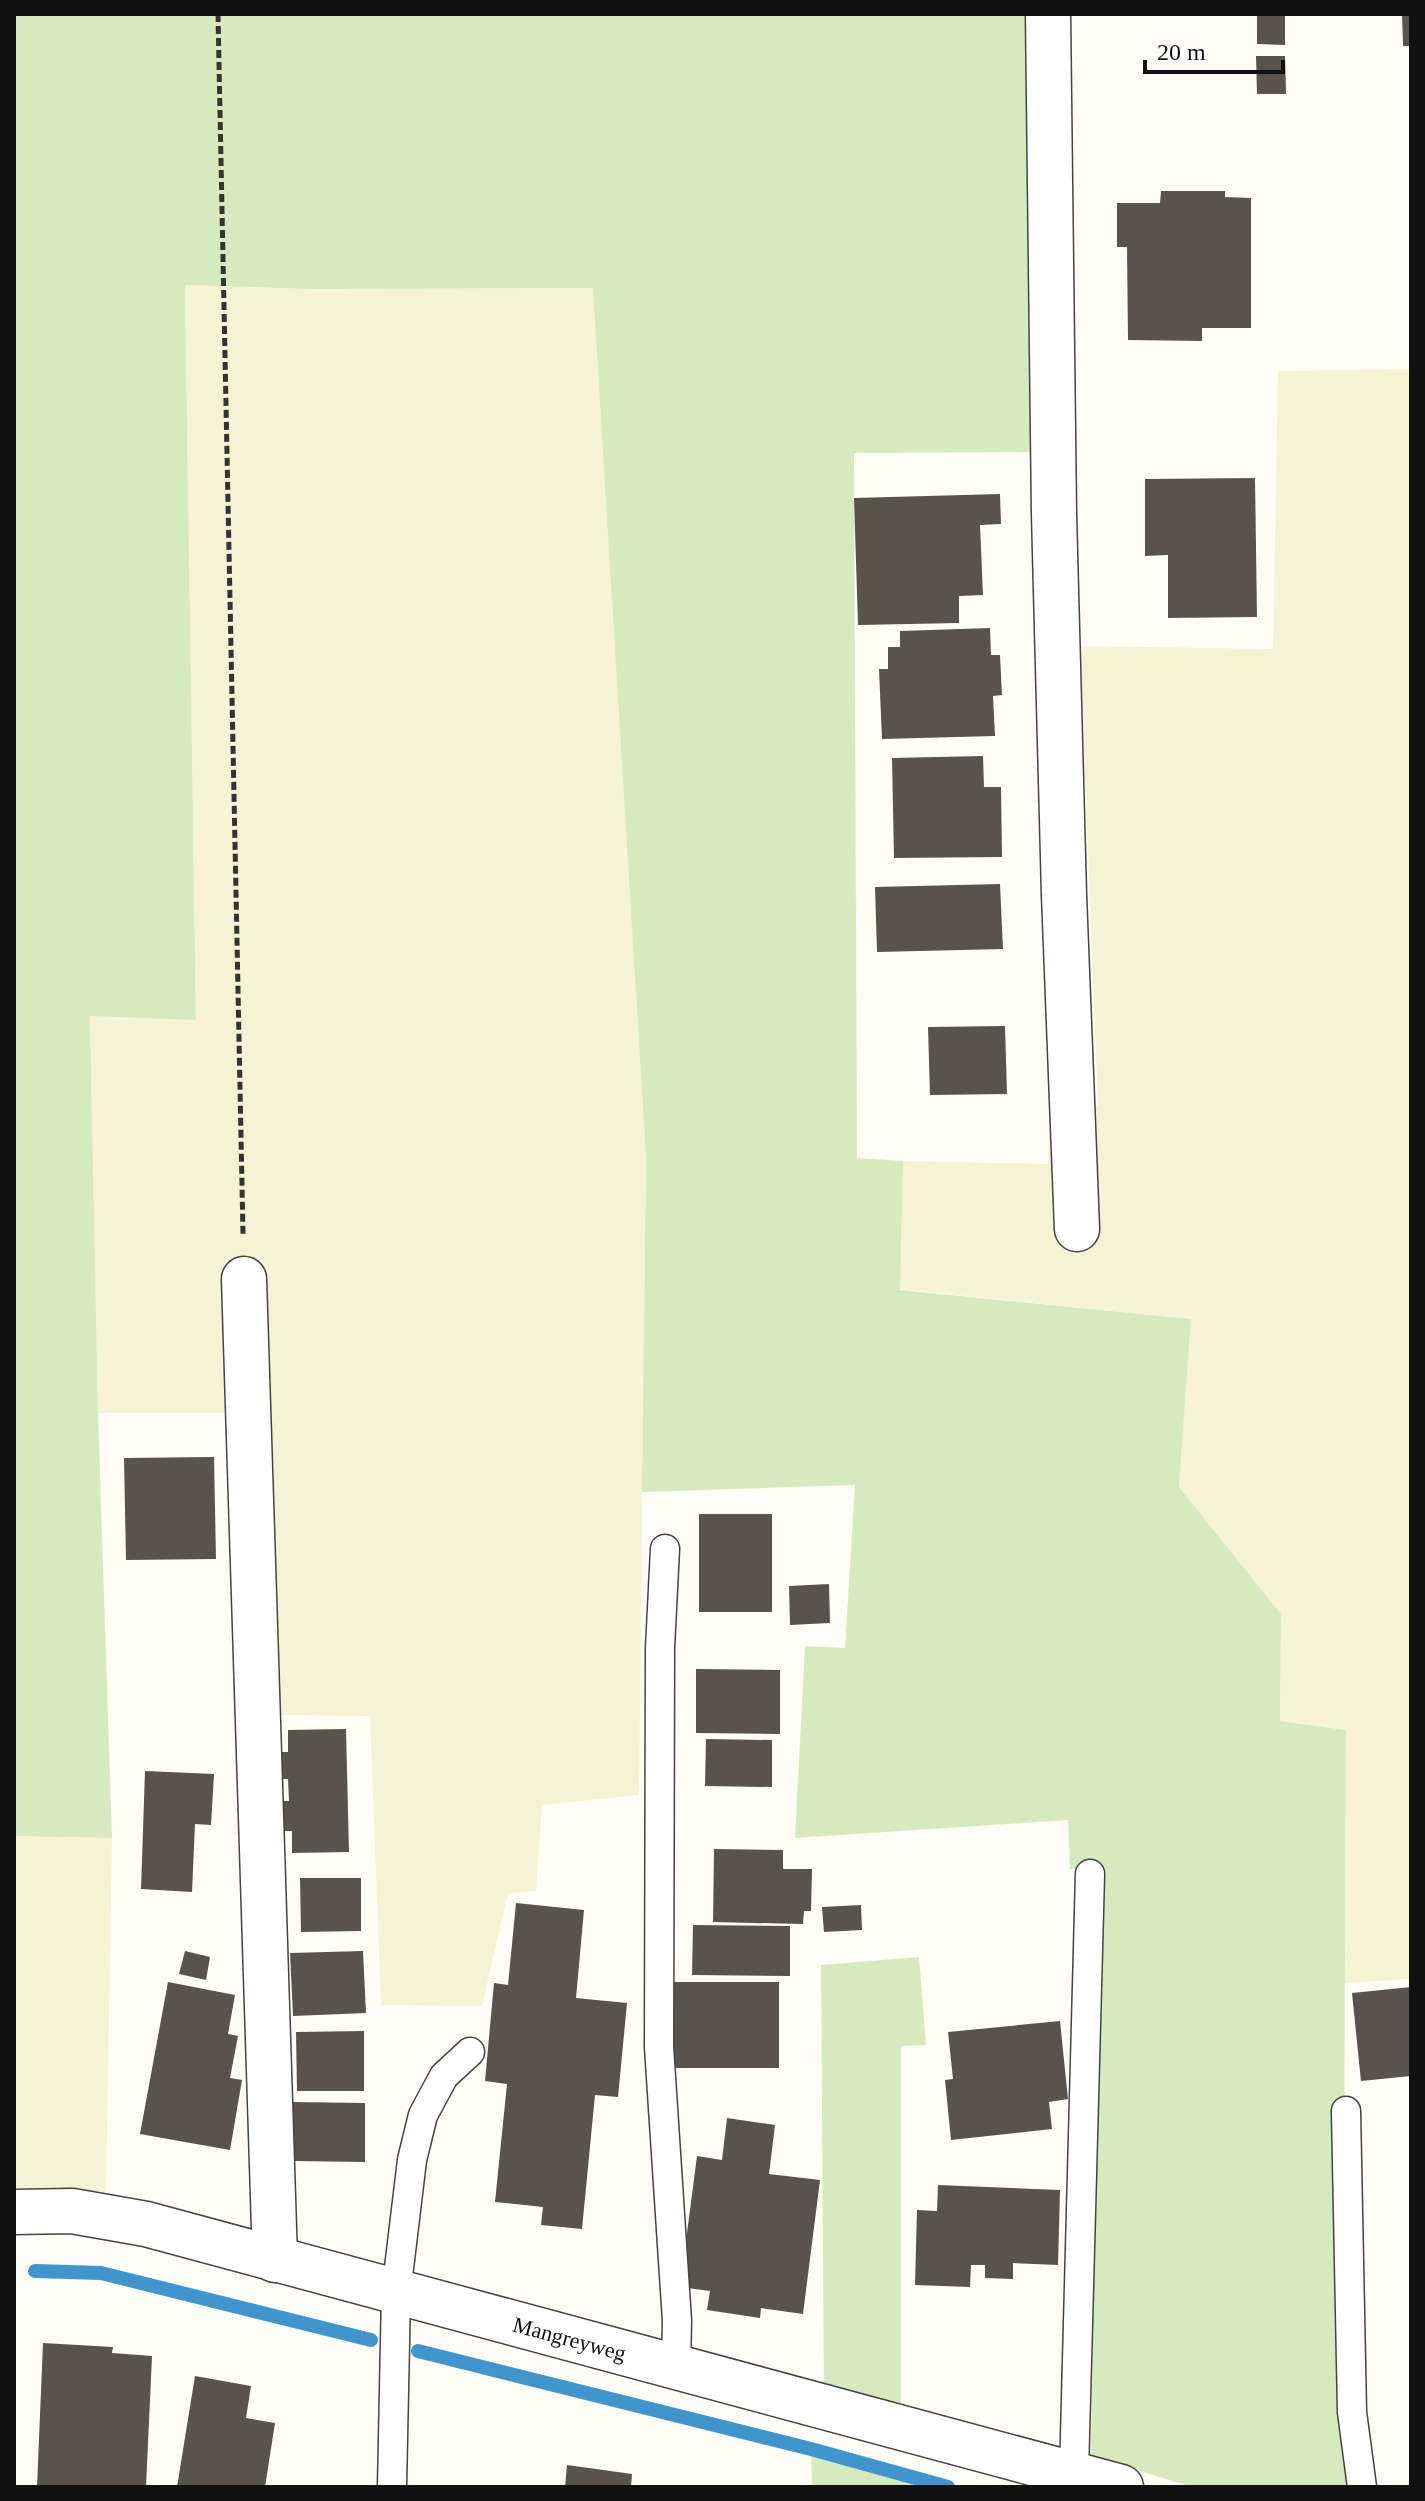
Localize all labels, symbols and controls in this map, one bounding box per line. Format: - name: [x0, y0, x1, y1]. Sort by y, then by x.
- scale bar: [1145, 24, 1283, 74]
- text: 20 m: [1157, 39, 1206, 65]
- street label: Mangreyweg: [510, 2311, 629, 2365]

